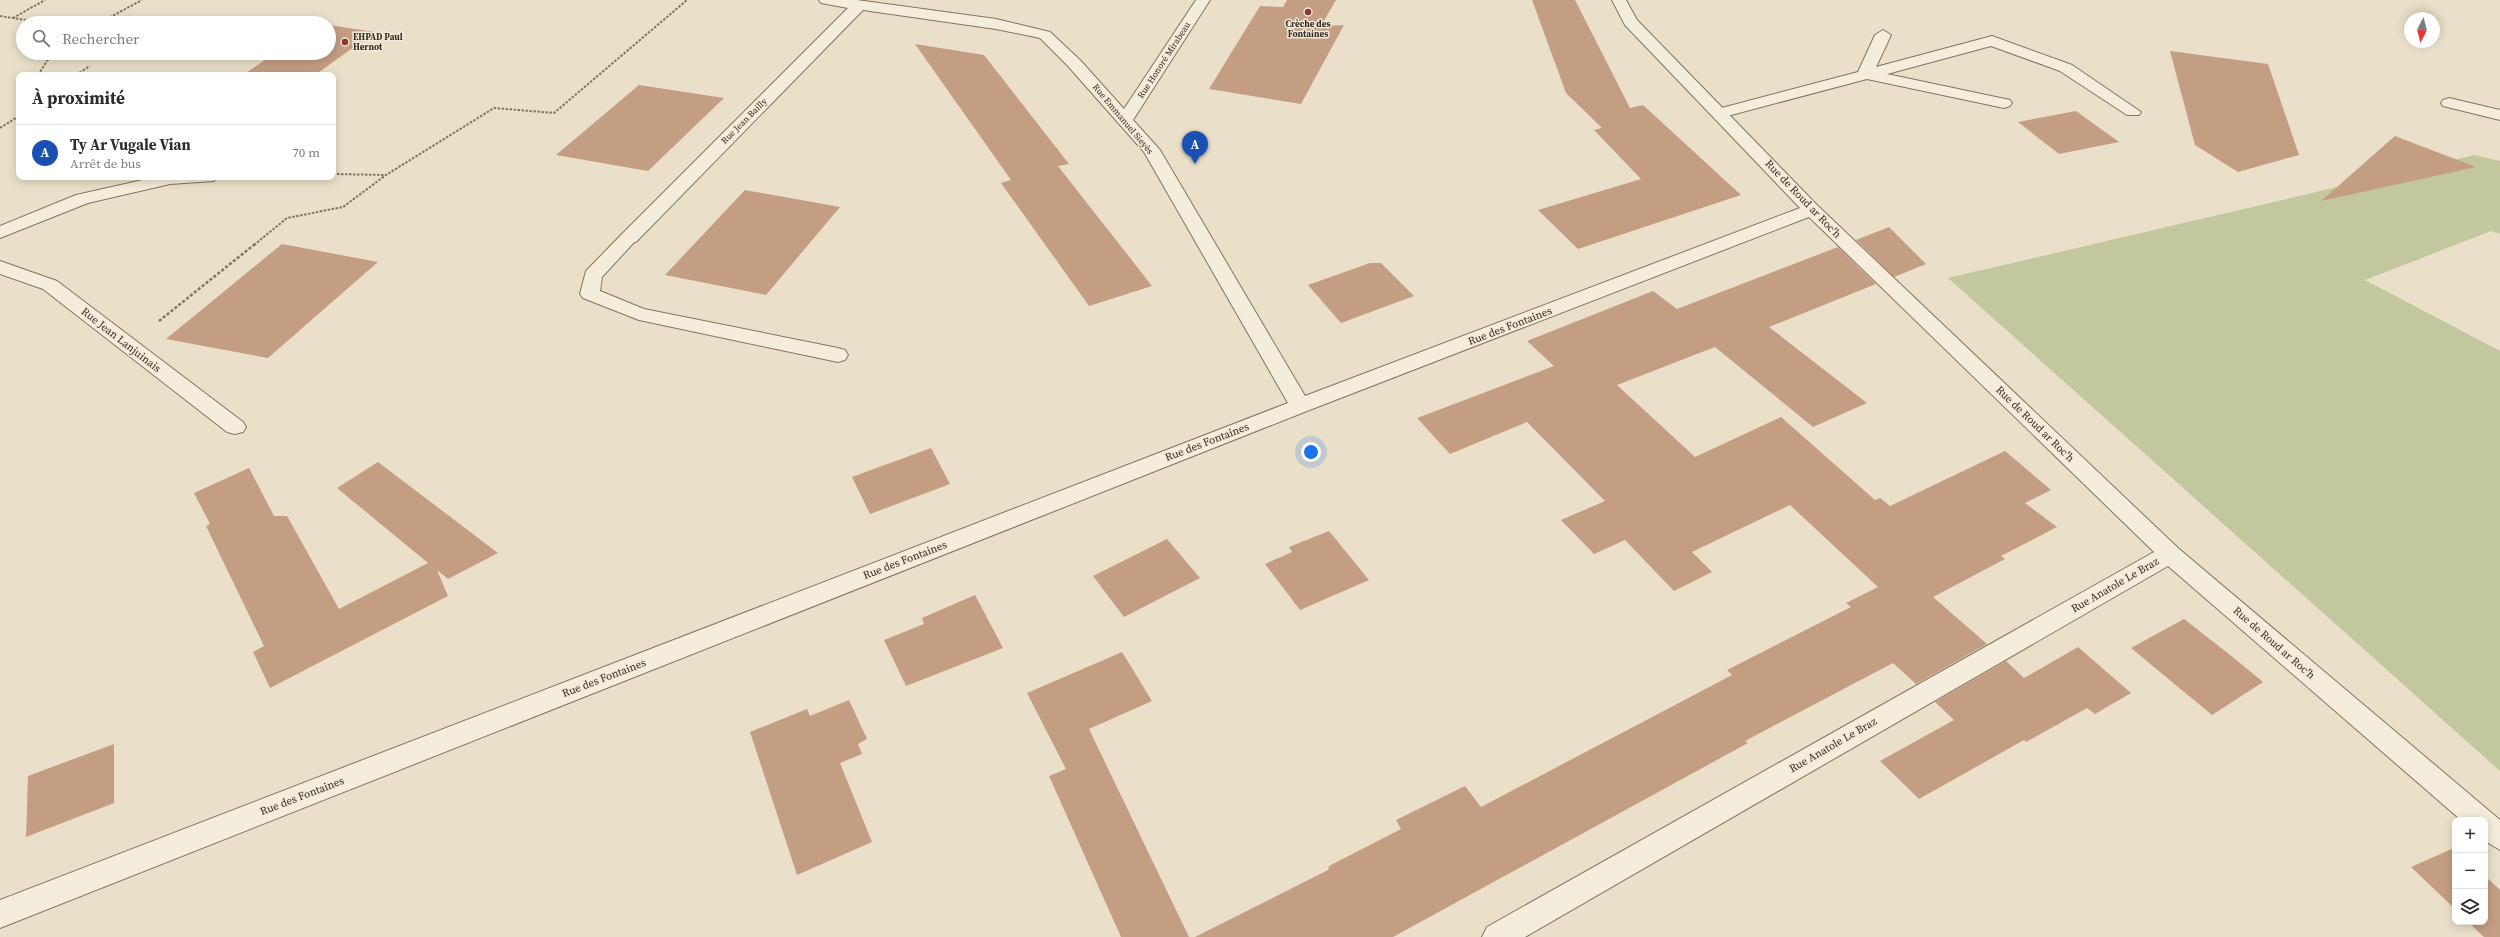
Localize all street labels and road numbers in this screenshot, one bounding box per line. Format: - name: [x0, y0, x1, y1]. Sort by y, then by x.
- street label: Rue Honoré Mirabeau: [1135, 19, 1193, 101]
- street label: Rue Emmanuel Sieyès: [1090, 81, 1156, 157]
- street label: Rue Jean Bailly: [718, 95, 770, 147]
- street label: Rue de Roud ar Roc'h: [1762, 156, 1845, 242]
- street label: Rue des Fontaines: [1466, 303, 1554, 349]
- street label: Rue Jean Lanjuinais: [78, 304, 164, 376]
- street label: Rue de Roud ar Roc'h: [1992, 383, 2078, 466]
- street label: Rue des Fontaines: [1163, 419, 1251, 465]
- street label: Rue des Fontaines: [861, 537, 949, 583]
- street label: Rue Anatole Le Braz: [2068, 554, 2162, 616]
- street label: Rue de Roud ar Roc'h: [2230, 603, 2318, 683]
- street label: Rue des Fontaines: [560, 655, 648, 701]
- street label: Rue Anatole Le Braz: [1786, 714, 1880, 776]
- street label: Rue des Fontaines: [258, 773, 346, 819]

